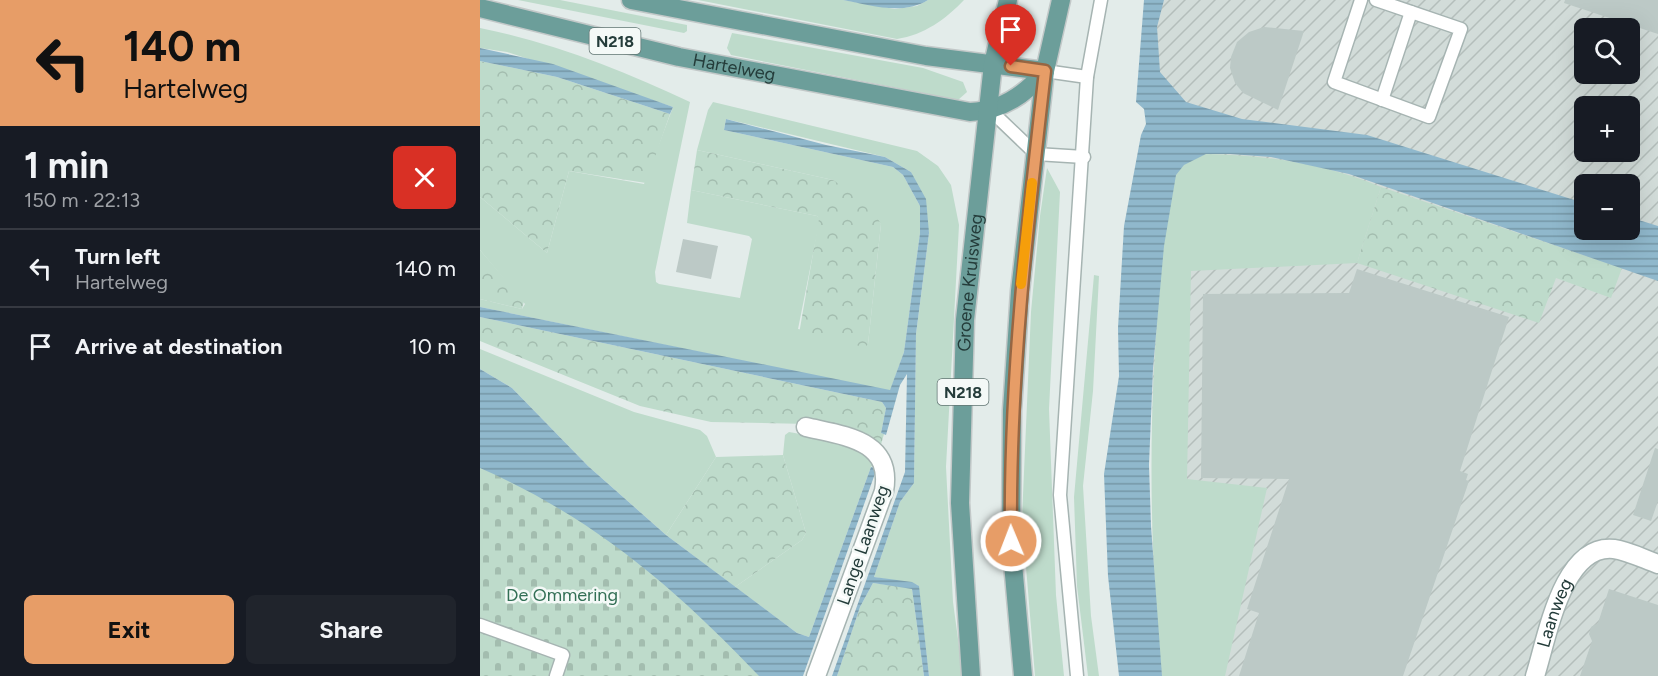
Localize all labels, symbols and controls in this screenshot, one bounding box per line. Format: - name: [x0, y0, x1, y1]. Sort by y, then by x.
- pin: [985, 4, 1036, 66]
- icon: arrive: [994, 13, 1027, 46]
- map controls: [1574, 18, 1640, 240]
- button: search: [1574, 18, 1640, 84]
- text: 140 m: [123, 21, 241, 72]
- icon: left: [24, 24, 102, 102]
- road number: N218: [590, 28, 640, 54]
- street label: Hartelweg: [691, 49, 777, 86]
- text: Hartelweg: [123, 72, 248, 105]
- button: +: [1574, 96, 1640, 162]
- text: 1 min: [24, 144, 109, 187]
- button: close: [393, 146, 456, 209]
- button: −: [1574, 174, 1640, 240]
- text: 150 m · 22:13: [24, 188, 140, 212]
- street label: Groene Kruisweg: [953, 213, 988, 352]
- text: Turn left: [75, 243, 161, 270]
- icon: left: [24, 252, 57, 285]
- text: 140 m: [395, 255, 456, 282]
- text: Hartelweg: [75, 270, 168, 294]
- icon: arrive: [24, 330, 57, 363]
- text: Arrive at destination: [75, 333, 283, 360]
- text: 10 m: [409, 333, 456, 360]
- road number: N218: [938, 379, 988, 405]
- street label: Lange Laanweg: [832, 482, 894, 608]
- position arrow: [979, 509, 1043, 573]
- street label: Laanweg: [1532, 574, 1577, 650]
- park label: De Ommering: [506, 584, 618, 606]
- button: Exit: [24, 595, 234, 664]
- button: Share: [246, 595, 456, 664]

